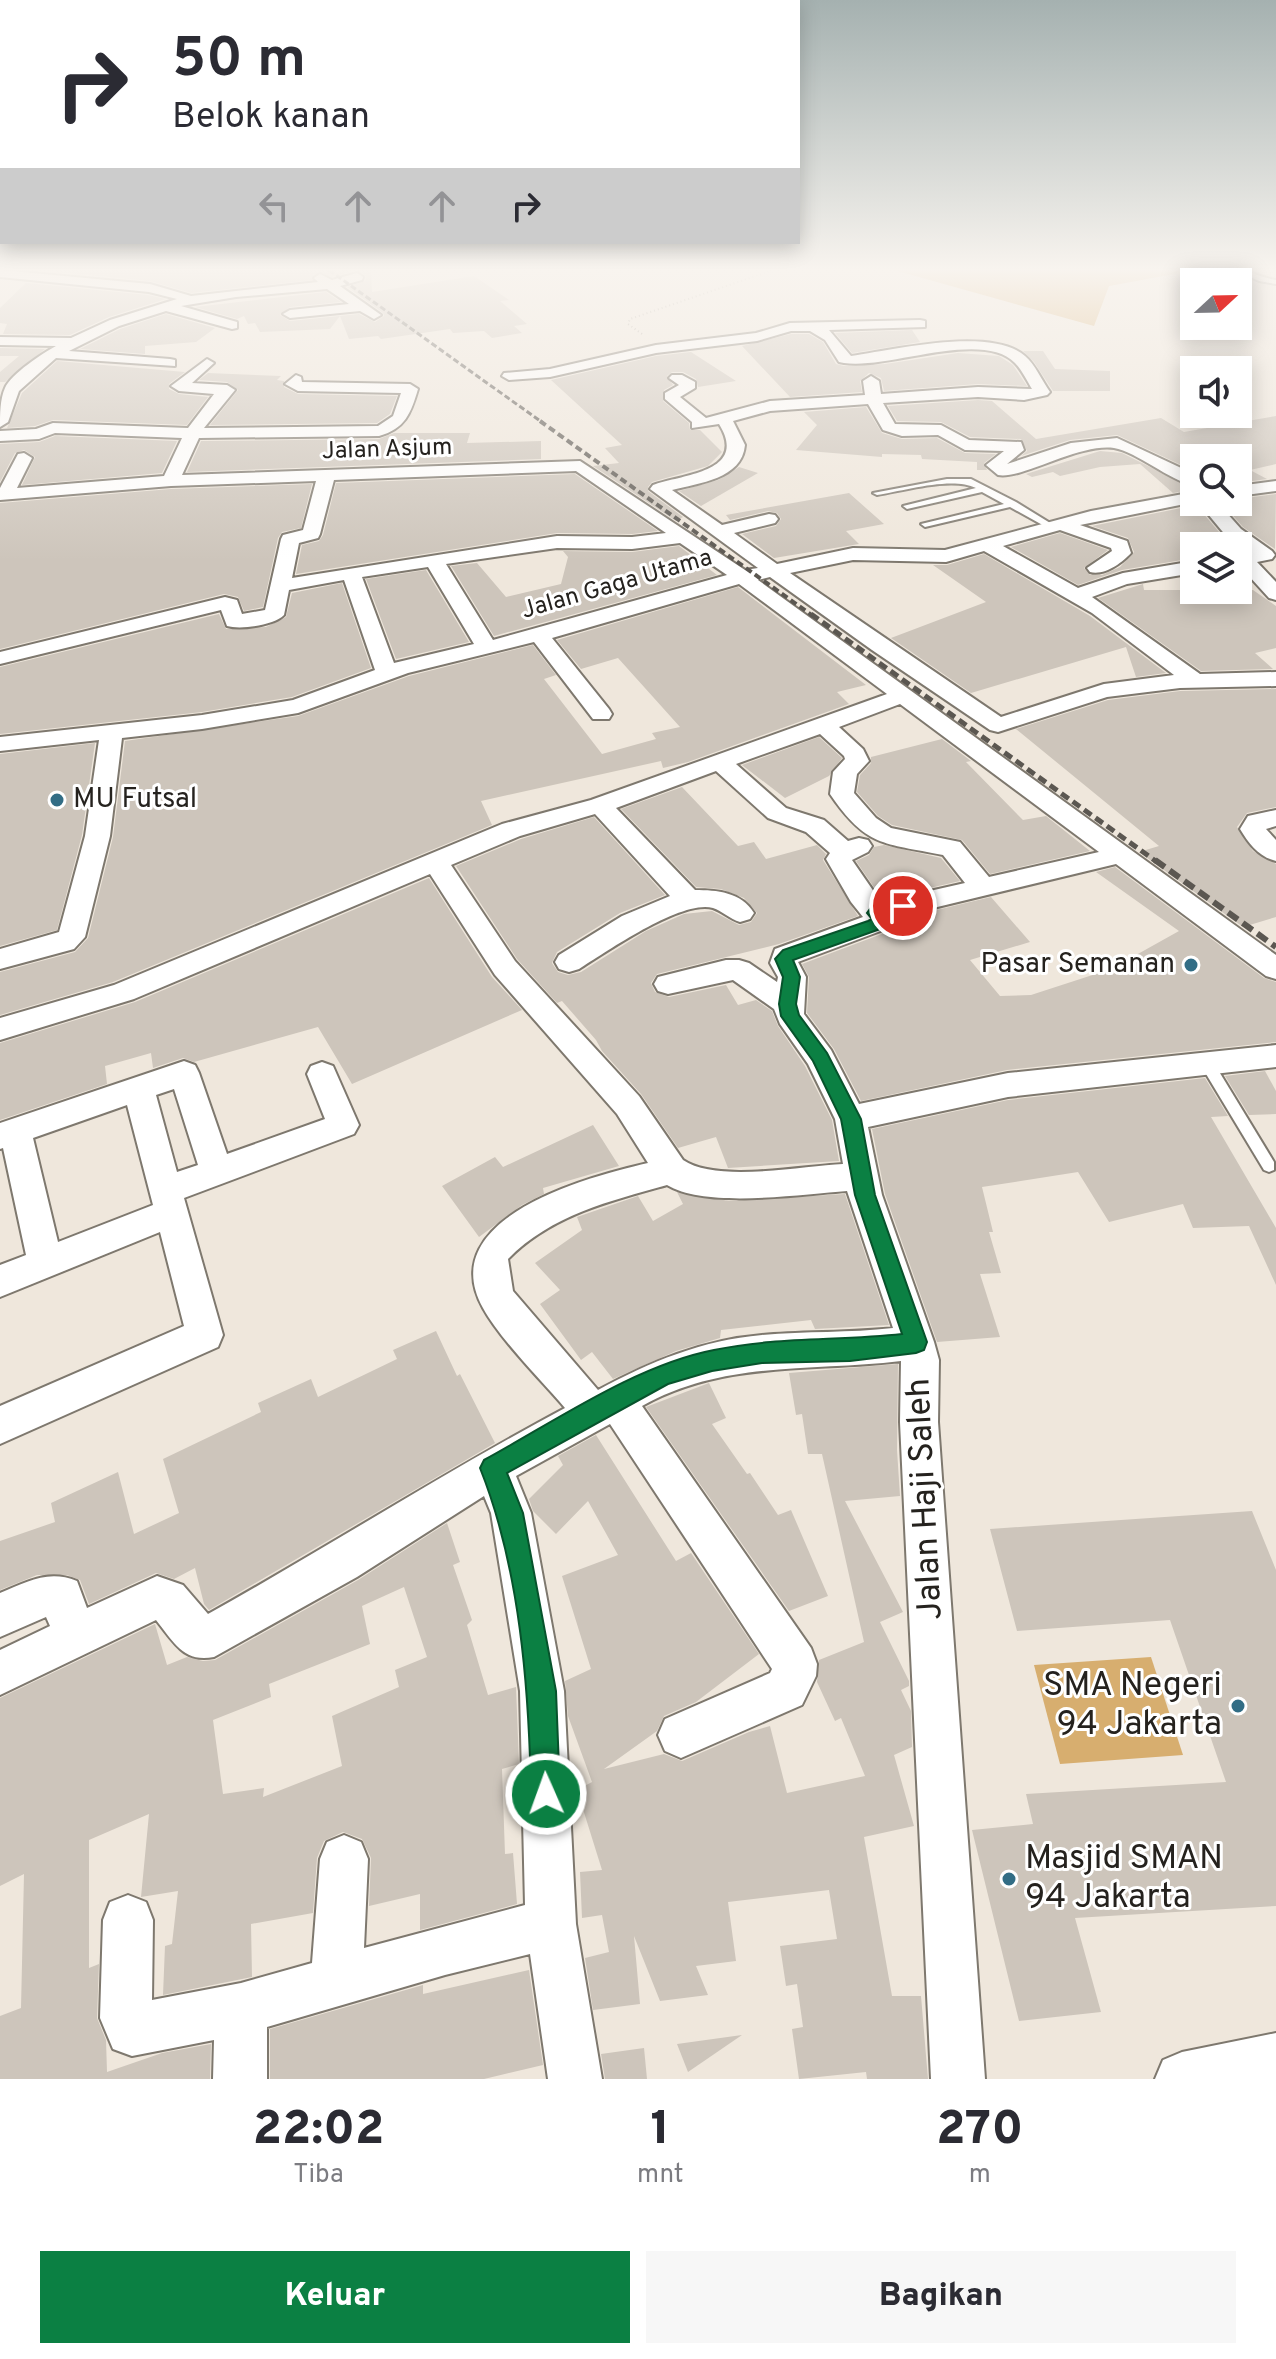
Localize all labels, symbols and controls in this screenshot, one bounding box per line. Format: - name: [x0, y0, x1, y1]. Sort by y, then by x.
- text: 50 m: [172, 26, 306, 96]
- icon: right: [40, 32, 144, 136]
- text: Belok kanan: [172, 95, 370, 141]
- icon: left: [252, 184, 296, 228]
- icon: ahead: [336, 184, 380, 228]
- icon: ahead: [420, 184, 464, 228]
- icon: right: [504, 184, 548, 228]
- north arrow: [1180, 268, 1252, 340]
- map controls: [1180, 268, 1252, 604]
- button: sound: [1180, 356, 1252, 428]
- street label: Jalan Asjum: [321, 433, 453, 467]
- button: search: [1180, 444, 1252, 516]
- button: layers: [1180, 532, 1252, 604]
- street label: Jalan Gaga Utama: [518, 543, 716, 627]
- place label: MU Futsal: [73, 782, 197, 818]
- marker: MU Futsal: [48, 791, 66, 809]
- pin: [869, 872, 937, 940]
- icon: arrive: [881, 884, 925, 928]
- place label: Pasar Semanan: [980, 947, 1175, 983]
- marker: Pasar Semanan: [1182, 956, 1200, 974]
- street label: Jalan Haji Saleh: [898, 1377, 954, 1621]
- place label: SMA Negeri 94 Jakarta: [1043, 1665, 1222, 1747]
- marker: SMA Negeri 94 Jakarta: [1229, 1697, 1247, 1715]
- position arrow: [504, 1752, 588, 1836]
- place label: Masjid SMAN 94 Jakarta: [1025, 1838, 1223, 1920]
- marker: Masjid SMAN 94 Jakarta: [1000, 1870, 1018, 1888]
- text: 22:02: [253, 2101, 384, 2161]
- text: 1: [650, 2101, 670, 2161]
- text: 270: [936, 2101, 1023, 2161]
- text: Tiba: [293, 2159, 344, 2192]
- text: mnt: [637, 2159, 683, 2192]
- text: m: [969, 2159, 991, 2192]
- button: Keluar: [40, 2251, 630, 2343]
- button: Bagikan: [646, 2251, 1236, 2343]

